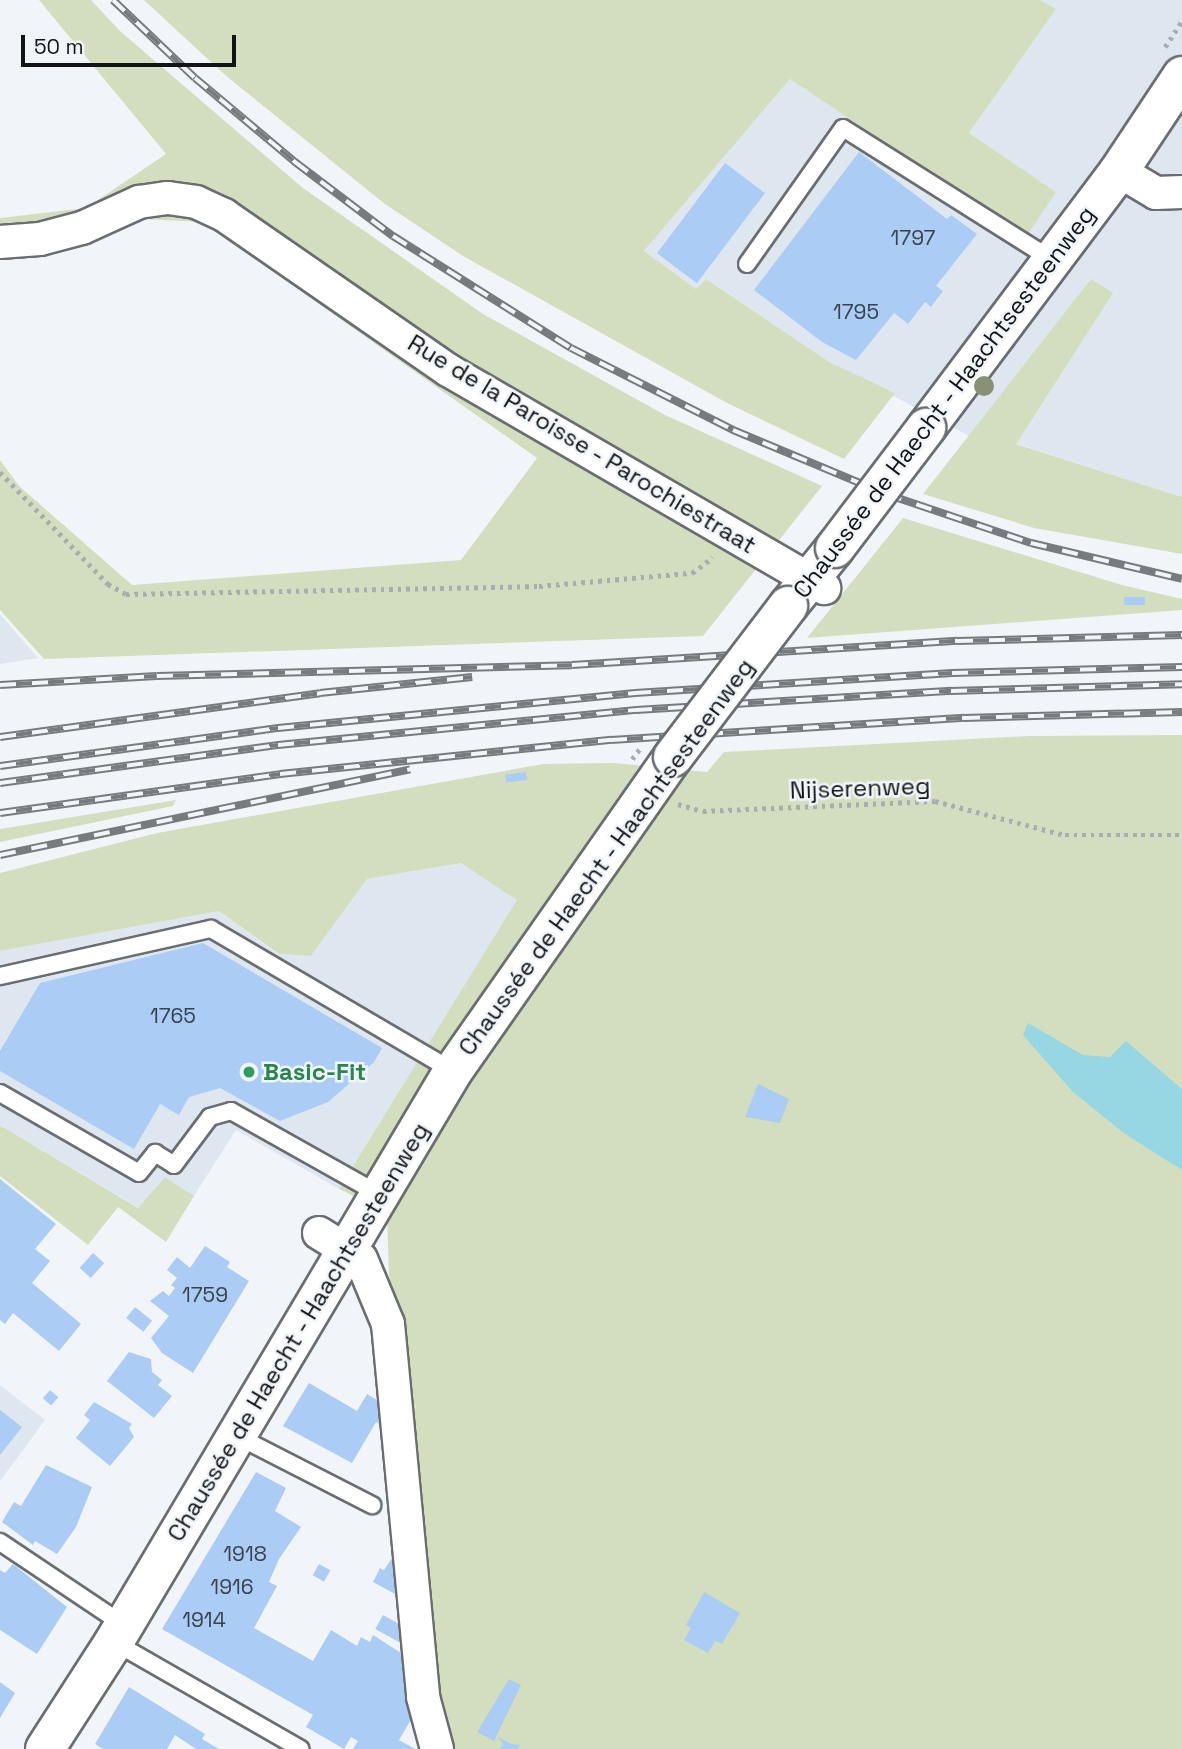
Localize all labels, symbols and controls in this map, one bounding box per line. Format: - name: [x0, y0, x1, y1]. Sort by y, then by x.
- scale bar: [24, 21, 240, 65]
- text: 50 m: [34, 33, 84, 60]
- street label: Chaussée de Haecht - Haachtsesteenweg: [787, 200, 1101, 604]
- house number: 1797: [891, 225, 935, 251]
- house number: 1795: [833, 299, 879, 325]
- street label: Rue de la Paroisse - Parochiestraat: [402, 328, 762, 560]
- street label: Chaussée de Haecht - Haachtsesteenweg: [452, 652, 760, 1062]
- street label: Nijserenweg: [789, 771, 931, 805]
- house number: 1765: [150, 1003, 196, 1029]
- place label: Basic-Fit: [263, 1058, 366, 1086]
- marker: Basic-Fit: [241, 1064, 257, 1080]
- street label: Chaussée de Haecht - Haachtsesteenweg: [161, 1117, 435, 1547]
- house number: 1759: [182, 1282, 228, 1308]
- house number: 1918: [223, 1541, 267, 1567]
- house number: 1916: [210, 1574, 254, 1600]
- house number: 1914: [182, 1607, 226, 1633]

